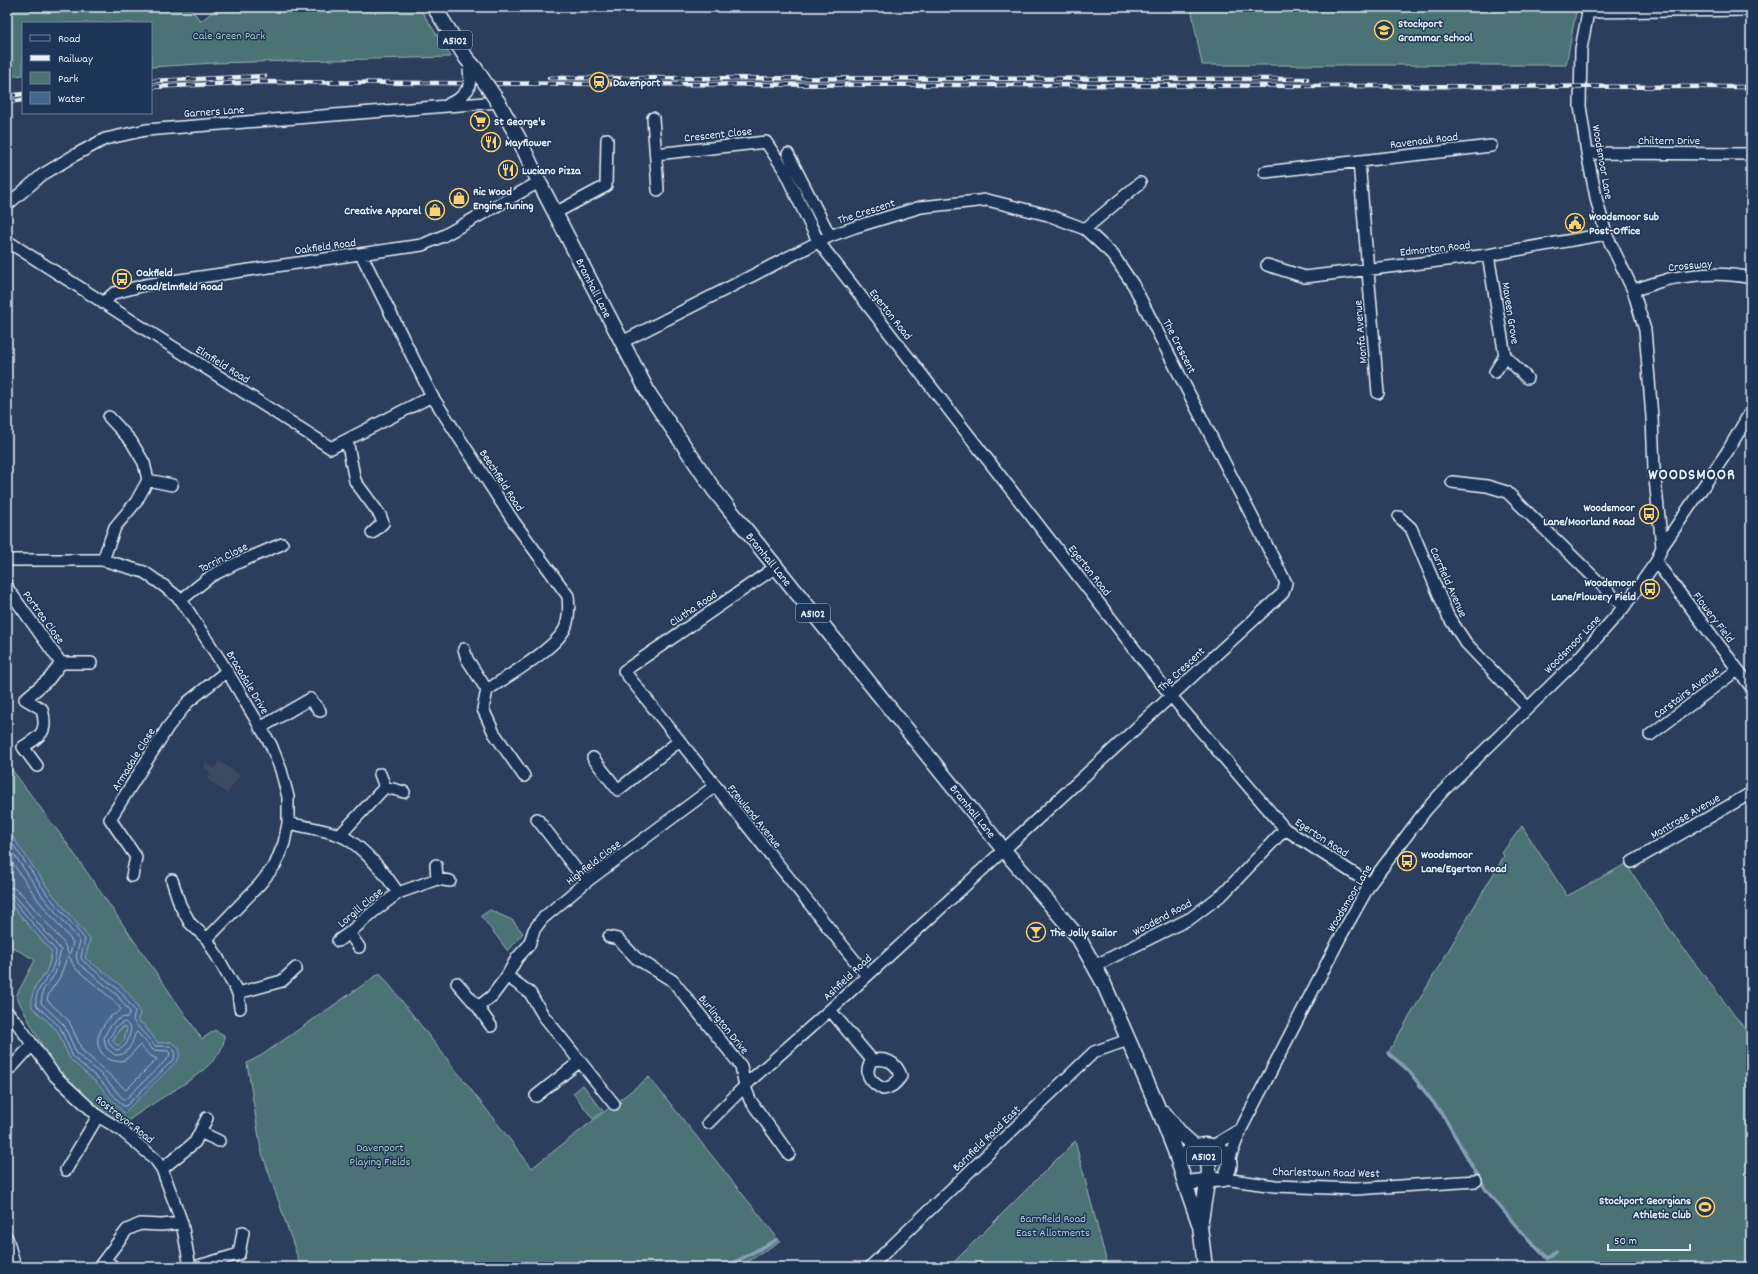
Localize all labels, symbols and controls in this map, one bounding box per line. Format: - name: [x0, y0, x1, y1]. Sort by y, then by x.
- place label: Stockport Grammar School: [1398, 16, 1473, 47]
- school or university icon: Stockport Grammar School: [1373, 19, 1395, 41]
- legend: [22, 22, 152, 114]
- park label: Cale Green Park: [193, 28, 265, 45]
- text: Road: [58, 31, 80, 48]
- road number: A5102: [438, 31, 472, 49]
- text: Railway: [58, 51, 94, 68]
- text: Park: [58, 71, 79, 88]
- station icon: Davenport: [588, 71, 610, 93]
- place label: Davenport: [613, 75, 661, 92]
- text: Water: [58, 91, 85, 108]
- street label: Garners Lane: [183, 102, 245, 123]
- supermarket icon: St George's: [469, 110, 491, 132]
- place label: St George's: [494, 114, 546, 131]
- street label: Crescent Close: [683, 123, 753, 147]
- street label: Woodsmoor Lane: [1587, 123, 1616, 201]
- street label: Ravenoak Road: [1389, 129, 1459, 154]
- restaurant icon: Mayflower: [480, 131, 502, 153]
- street label: Chiltern Drive: [1638, 133, 1700, 150]
- place label: Mayflower: [505, 135, 552, 152]
- restaurant icon: Luciano Pizza: [497, 159, 519, 181]
- place label: Luciano Pizza: [522, 163, 582, 180]
- place label: Ric Wood Engine Tuning: [473, 184, 534, 215]
- shop icon: Ric Wood Engine Tuning: [448, 187, 470, 209]
- street label: The Crescent: [836, 195, 898, 230]
- shop icon: Creative Apparel: [424, 199, 446, 221]
- place label: Creative Apparel: [344, 203, 421, 220]
- place label: Woodsmoor Sub Post-Office: [1589, 209, 1659, 240]
- public building icon: Woodsmoor Sub Post-Office: [1564, 212, 1586, 234]
- street label: Oakfield Road: [293, 235, 357, 260]
- street label: Edmonton Road: [1399, 237, 1471, 262]
- street label: Bramhall Lane: [570, 256, 615, 321]
- street label: Crossway: [1667, 256, 1714, 277]
- place label: Oakfield Road/Elmfield Road: [136, 265, 223, 296]
- bus stop icon: Oakfield Road/Elmfield Road: [111, 268, 133, 290]
- street label: Maveen Grove: [1496, 281, 1523, 346]
- street label: Egerton Road: [864, 286, 915, 344]
- street label: Monfa Avenue: [1350, 300, 1373, 364]
- street label: The Crescent: [1158, 316, 1200, 377]
- street label: Elmfield Road: [192, 342, 253, 389]
- street label: Beechfield Road: [474, 446, 527, 515]
- district label: WOODSMOOR: [1648, 464, 1736, 487]
- place label: Woodsmoor Lane/Moorland Road: [1543, 500, 1636, 531]
- bus stop icon: Woodsmoor Lane/Moorland Road: [1638, 503, 1660, 525]
- street label: Bramhall Lane: [741, 529, 795, 591]
- street label: Torrin Close: [196, 539, 251, 578]
- street label: Egerton Road: [1063, 542, 1114, 600]
- street label: Carrfield Avenue: [1425, 545, 1471, 620]
- place label: Woodsmoor Lane/Flowery Field: [1551, 575, 1637, 606]
- bus stop icon: Woodsmoor Lane/Flowery Field: [1639, 578, 1661, 600]
- street label: Clutha Road: [666, 587, 721, 632]
- street label: Portrea Close: [18, 588, 68, 648]
- street label: Flowery Field: [1688, 589, 1738, 647]
- road number: A5102: [796, 604, 830, 622]
- street label: Woodsmoor Lane: [1541, 612, 1605, 678]
- street label: The Crescent: [1155, 643, 1210, 696]
- street label: Bracadale Drive: [221, 648, 272, 718]
- street label: Carstairs Avenue: [1650, 663, 1723, 724]
- street label: Armadale Close: [108, 725, 160, 795]
- street label: Frewland Avenue: [723, 781, 785, 853]
- street label: Bramhall Lane: [945, 781, 999, 843]
- street label: Montrose Avenue: [1648, 790, 1724, 844]
- street label: Egerton Road: [1291, 815, 1351, 862]
- street label: Highfield Close: [563, 836, 625, 890]
- place label: Woodsmoor Lane/Egerton Road: [1421, 847, 1507, 878]
- bus stop icon: Woodsmoor Lane/Egerton Road: [1396, 850, 1418, 872]
- street label: Woodsmoor Lane: [1323, 862, 1377, 936]
- street label: Lorgill Close: [334, 884, 388, 932]
- street label: Woodend Road: [1130, 896, 1195, 941]
- bar icon: The Jolly Sailor: [1025, 921, 1047, 943]
- place label: The Jolly Sailor: [1050, 925, 1118, 942]
- street label: Ashfield Road: [820, 951, 876, 1005]
- street label: Burlington Drive: [693, 991, 752, 1058]
- street label: Rostrevor Road: [91, 1092, 157, 1149]
- street label: Barnfield Road East: [949, 1102, 1025, 1176]
- park label: Davenport Playing Fields: [350, 1140, 410, 1171]
- road number: A5102: [1187, 1147, 1221, 1165]
- street label: Charlestown Road West: [1272, 1164, 1380, 1183]
- place label: Stockport Georgians Athletic Club: [1599, 1193, 1691, 1224]
- sports icon: Stockport Georgians Athletic Club: [1694, 1196, 1716, 1218]
- park label: Barnfield Road East Allotments: [1016, 1211, 1090, 1242]
- scale bar: [1608, 1226, 1690, 1252]
- text: 50 m: [1614, 1233, 1637, 1250]

